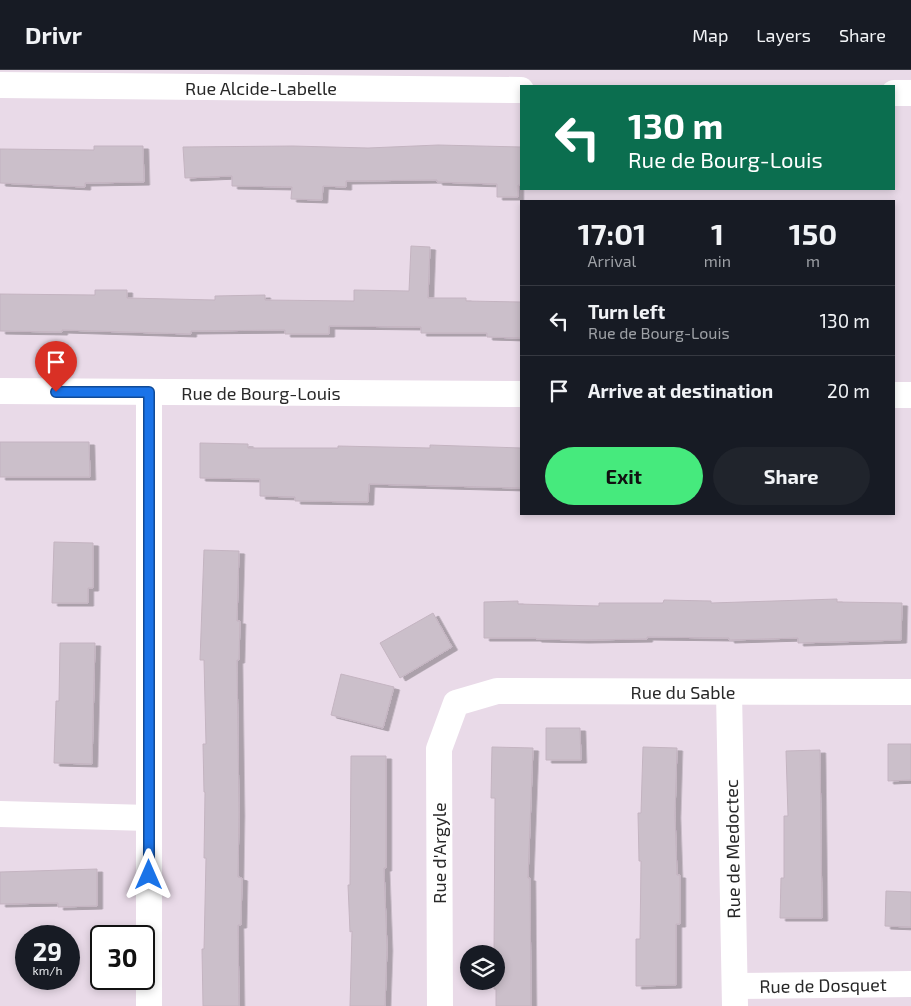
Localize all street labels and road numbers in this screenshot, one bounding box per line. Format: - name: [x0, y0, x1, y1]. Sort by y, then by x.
- street label: Rue Alcide-Labelle: [185, 77, 337, 99]
- street label: Rue de Bourg-Louis: [181, 382, 341, 404]
- street label: Rue du Sable: [631, 681, 735, 703]
- street label: Rue de Medoctec: [720, 779, 744, 919]
- street label: Rue d'Argyle: [428, 802, 450, 904]
- street label: Rue de Dosquet: [759, 973, 887, 997]

